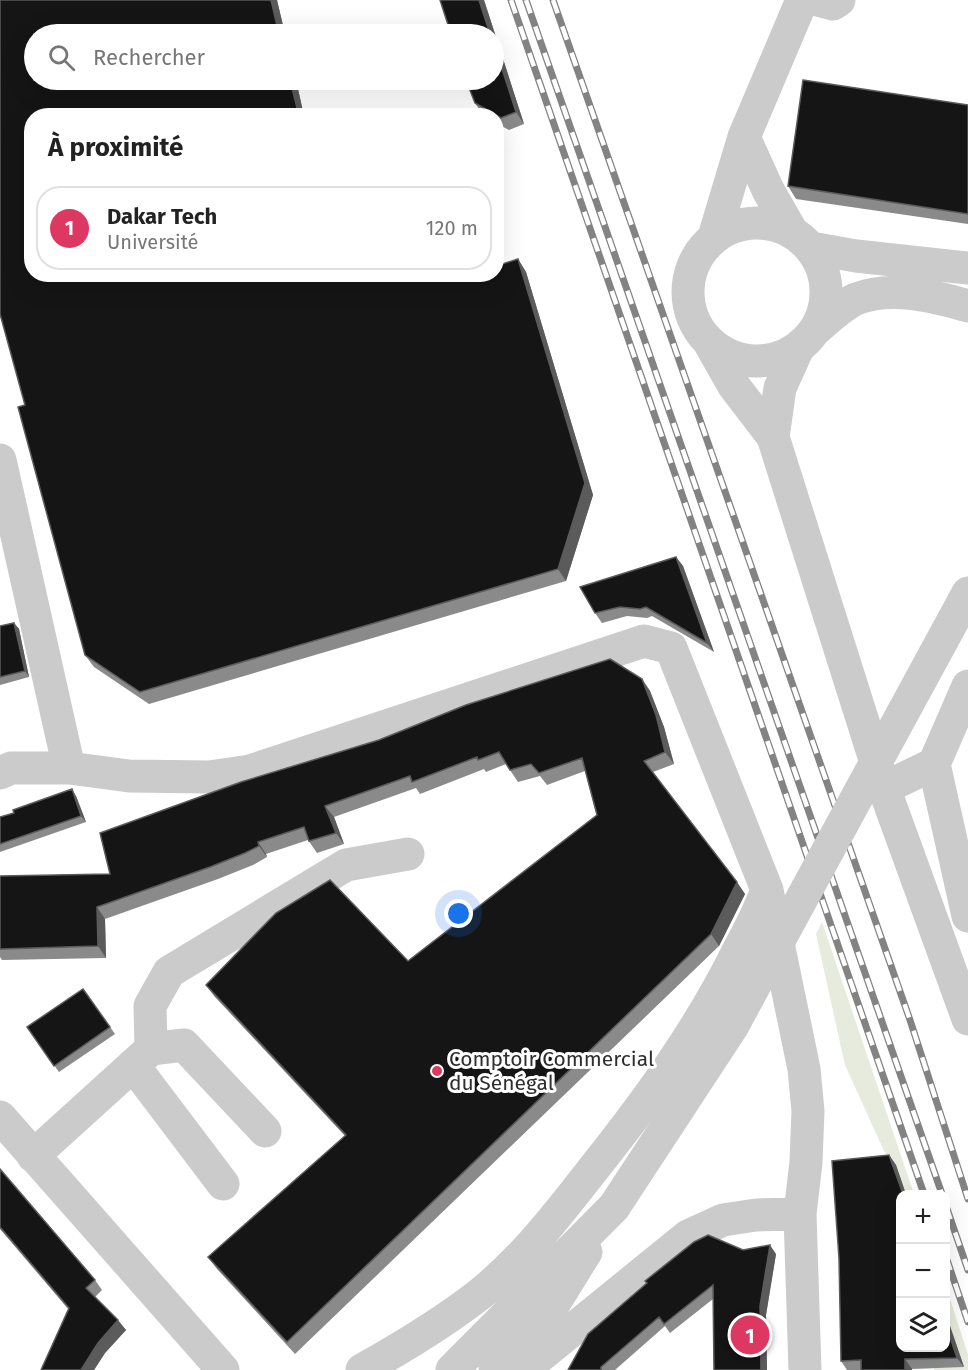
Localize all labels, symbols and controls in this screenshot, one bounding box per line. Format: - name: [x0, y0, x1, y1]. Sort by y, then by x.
- search box: [24, 24, 504, 90]
- icon: search: [45, 41, 78, 74]
- text: Rechercher: [93, 44, 205, 71]
- text: À proximité: [48, 132, 183, 163]
- text: Dakar Tech: [107, 203, 217, 230]
- text: 1: [65, 216, 74, 240]
- text: 120 m: [426, 216, 478, 240]
- text: Université: [107, 230, 198, 254]
- your location: [444, 899, 473, 928]
- place label: Comptoir Commercial du Sénégal: [449, 1046, 654, 1096]
- marker: Comptoir Commercial du Sénégal: [430, 1064, 444, 1078]
- map controls: [896, 1190, 950, 1352]
- button: +: [896, 1190, 950, 1244]
- button: −: [896, 1244, 950, 1298]
- button: layers: [896, 1298, 950, 1352]
- pin: 1: [730, 1312, 770, 1358]

